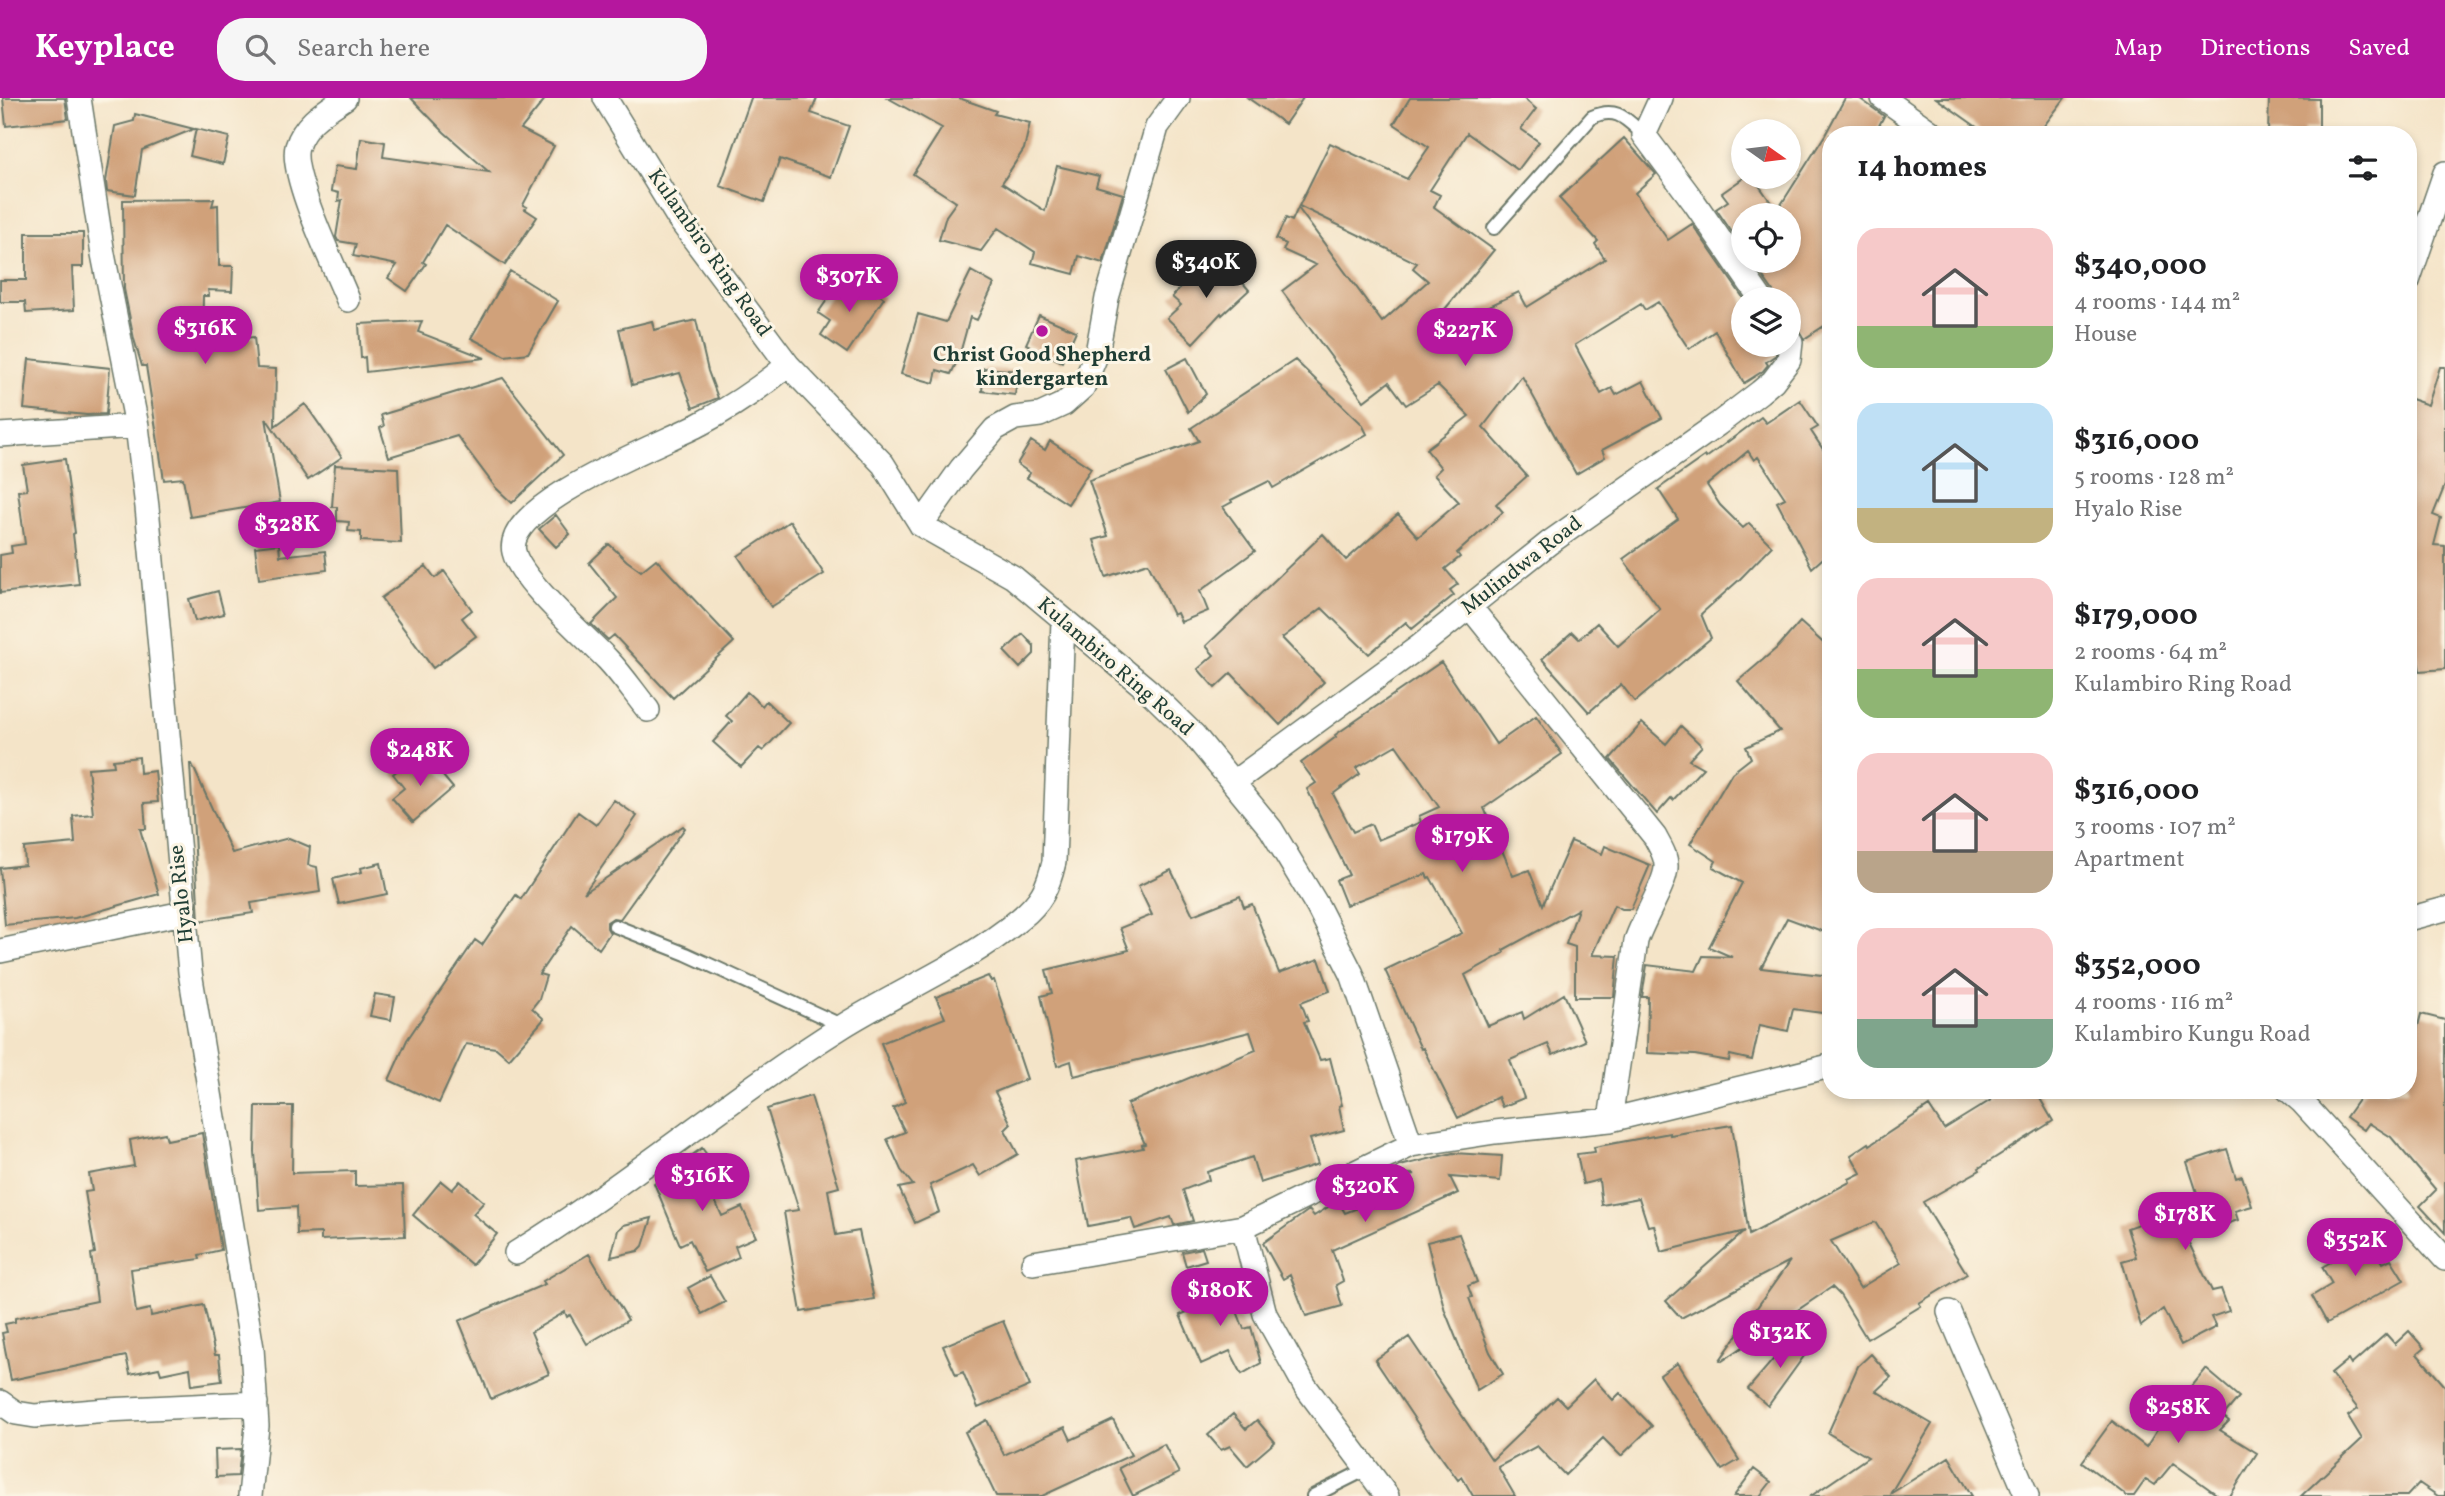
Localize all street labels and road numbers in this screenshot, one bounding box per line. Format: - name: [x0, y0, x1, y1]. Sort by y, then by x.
- street label: Kulambiro Ring Road: [640, 163, 778, 343]
- street label: Mulindwa Road: [1455, 510, 1589, 622]
- street label: Kulambiro Ring Road: [1030, 591, 1200, 743]
- street label: Hyalo Rise: [162, 843, 202, 945]

